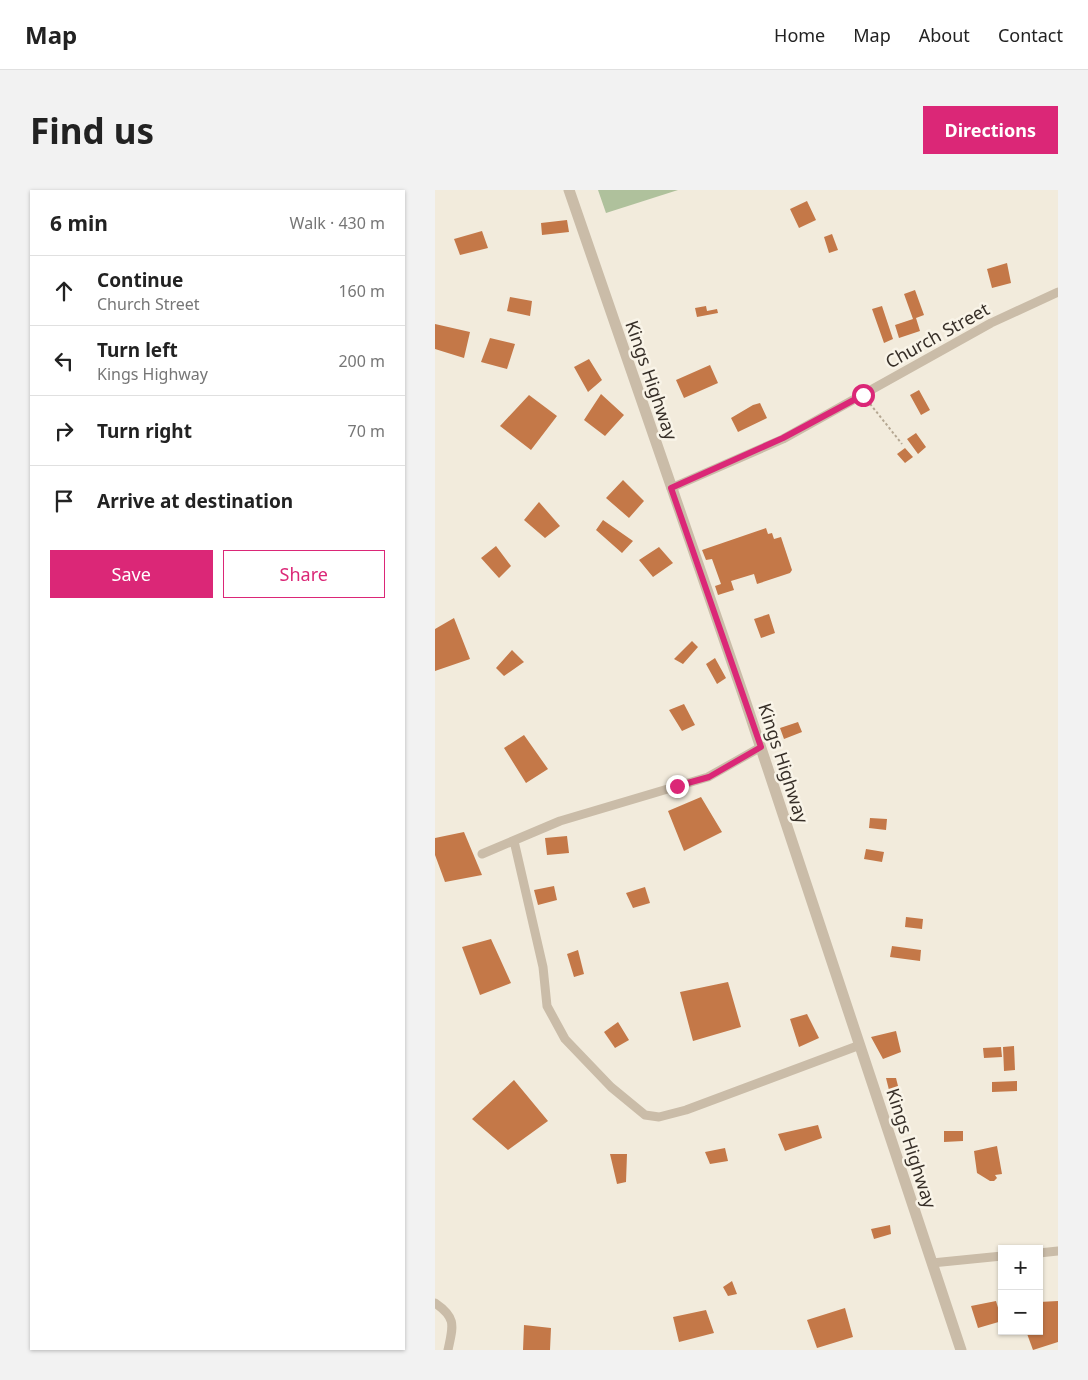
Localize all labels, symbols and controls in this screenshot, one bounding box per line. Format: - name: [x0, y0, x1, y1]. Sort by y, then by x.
- text: Map: [25, 18, 77, 51]
- text: Home: [774, 23, 825, 47]
- text: Map: [853, 23, 891, 47]
- text: About: [919, 23, 970, 47]
- text: Contact: [998, 23, 1063, 47]
- button: Directions: [923, 106, 1058, 154]
- text: Find us: [30, 107, 154, 154]
- text: 6 min: [50, 209, 108, 237]
- text: Walk · 430 m: [290, 212, 385, 234]
- text: Continue: [97, 267, 183, 293]
- icon: ahead: [50, 277, 78, 305]
- text: 160 m: [338, 280, 385, 302]
- text: Church Street: [97, 293, 200, 315]
- street label: Church Street: [881, 296, 994, 373]
- street label: Kings Highway: [620, 317, 684, 444]
- text: Turn left: [97, 337, 178, 363]
- icon: left: [50, 347, 78, 375]
- text: 200 m: [338, 350, 385, 372]
- text: Kings Highway: [97, 363, 208, 385]
- route start: [852, 384, 875, 407]
- icon: right: [50, 417, 78, 445]
- text: Turn right: [97, 418, 192, 444]
- text: 70 m: [348, 420, 385, 442]
- icon: arrive: [50, 487, 78, 515]
- text: Arrive at destination: [97, 488, 293, 514]
- button: Save: [50, 550, 213, 598]
- button: Share: [223, 550, 385, 598]
- street label: Kings Highway: [753, 700, 815, 827]
- route end: [666, 775, 689, 798]
- street label: Kings Highway: [881, 1085, 943, 1212]
- map controls: [998, 1245, 1043, 1335]
- button: +: [998, 1245, 1043, 1290]
- button: −: [998, 1290, 1043, 1335]

